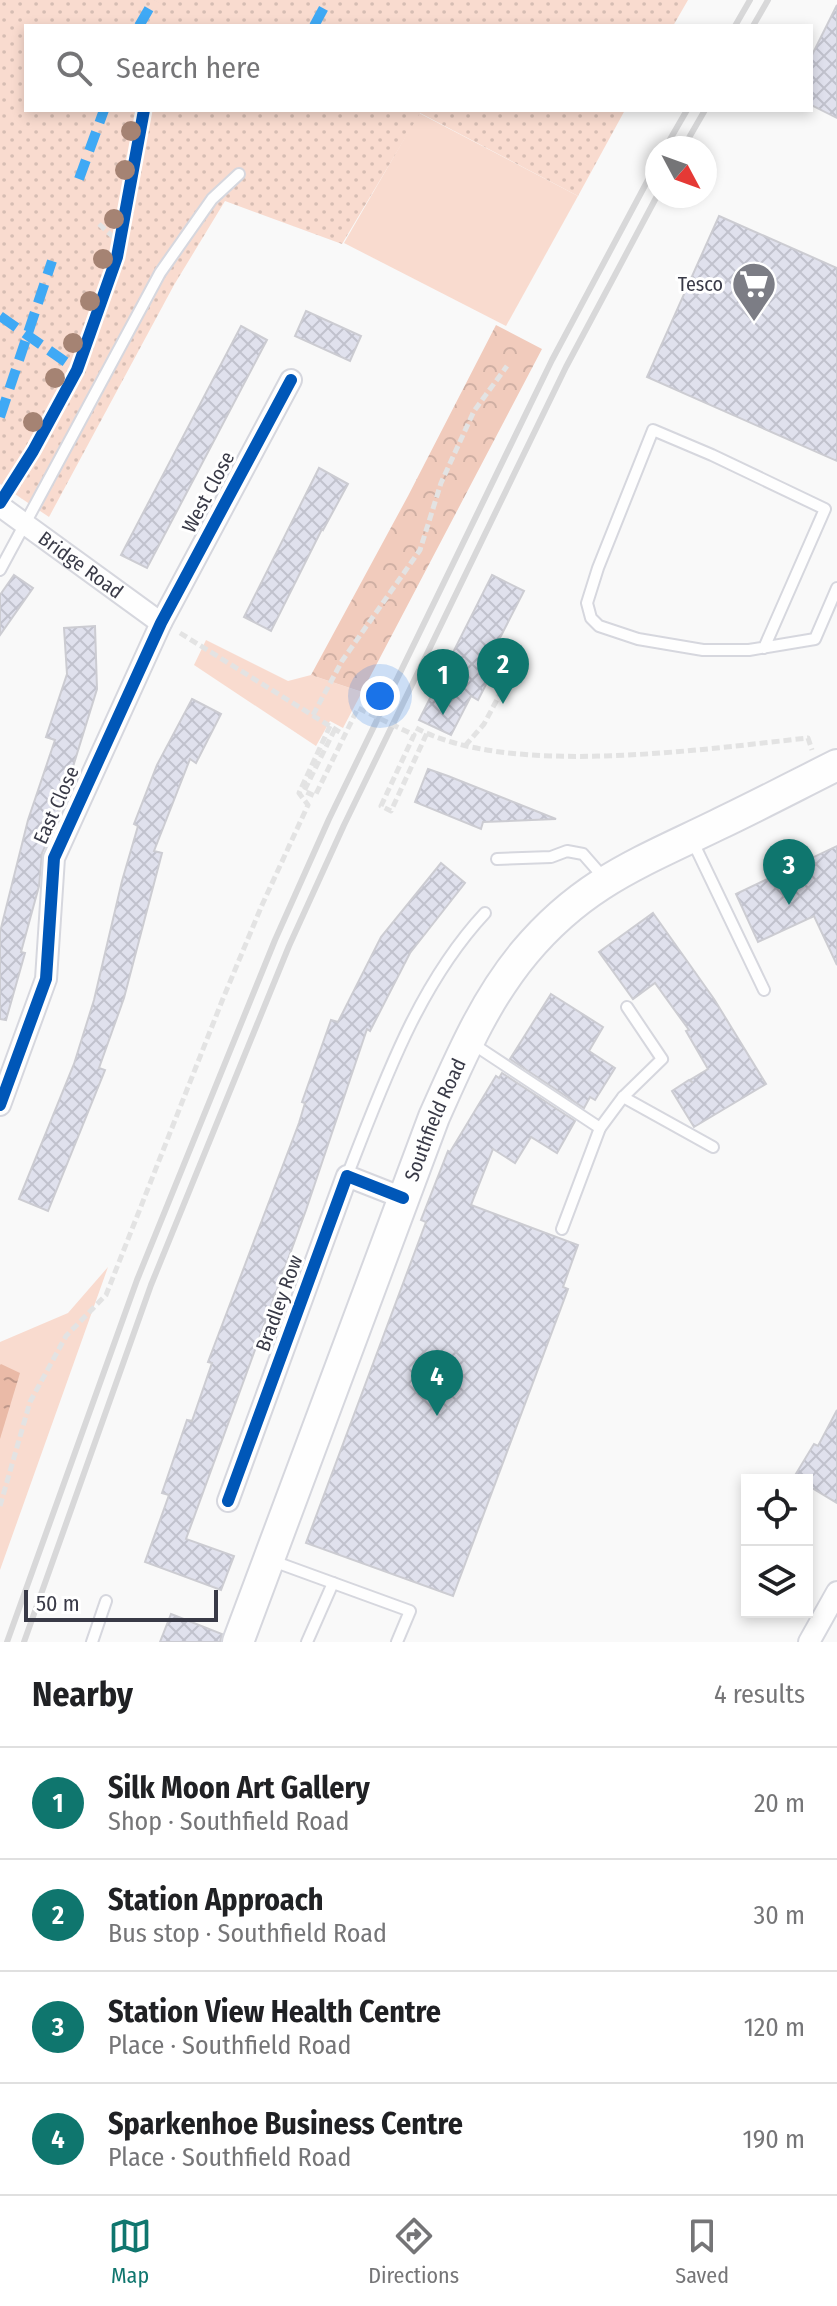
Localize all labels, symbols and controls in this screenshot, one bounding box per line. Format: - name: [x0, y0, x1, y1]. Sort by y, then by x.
- search box: [24, 24, 813, 112]
- icon: search: [52, 46, 96, 90]
- text: Search here: [116, 50, 261, 86]
- north arrow: [645, 136, 717, 208]
- supermarket icon: Tesco: [730, 260, 778, 323]
- place label: Tesco: [678, 272, 723, 296]
- street label: West Close: [177, 447, 239, 537]
- street label: Bridge Road: [34, 526, 128, 604]
- pin: 2: [477, 638, 529, 704]
- pin: 1: [417, 649, 469, 715]
- your location: [360, 676, 400, 716]
- street label: East Close: [28, 762, 84, 848]
- pin: 3: [763, 839, 815, 905]
- street label: Southfield Road: [399, 1055, 471, 1185]
- street label: Bradley Row: [251, 1252, 307, 1354]
- pin: 4: [411, 1350, 463, 1416]
- map controls: [741, 1474, 813, 1618]
- button: locate: [741, 1474, 813, 1546]
- button: layers: [741, 1546, 813, 1618]
- scale bar: [24, 1586, 218, 1622]
- text: 50 m: [36, 1590, 80, 1617]
- text: Nearby: [32, 1674, 133, 1715]
- text: 4 results: [714, 1679, 805, 1710]
- text: Silk Moon Art Gallery: [108, 1770, 370, 1806]
- text: 1: [53, 1788, 64, 1819]
- text: 20 m: [754, 1788, 805, 1819]
- text: Shop · Southfield Road: [108, 1806, 349, 1837]
- text: Station Approach: [108, 1882, 324, 1918]
- text: 2: [52, 1900, 64, 1931]
- text: 30 m: [754, 1900, 805, 1931]
- text: Bus stop · Southfield Road: [108, 1918, 387, 1949]
- text: Station View Health Centre: [108, 1994, 441, 2030]
- text: 3: [52, 2012, 64, 2043]
- text: 120 m: [744, 2012, 805, 2043]
- text: Place · Southfield Road: [108, 2030, 352, 2061]
- text: Sparkenhoe Business Centre: [108, 2106, 463, 2142]
- text: 4: [51, 2124, 65, 2155]
- text: 190 m: [743, 2124, 805, 2155]
- text: Place · Southfield Road: [108, 2142, 352, 2173]
- tab: Map: [108, 2214, 152, 2289]
- tab: Directions: [368, 2214, 459, 2289]
- tab: Saved: [675, 2214, 729, 2289]

